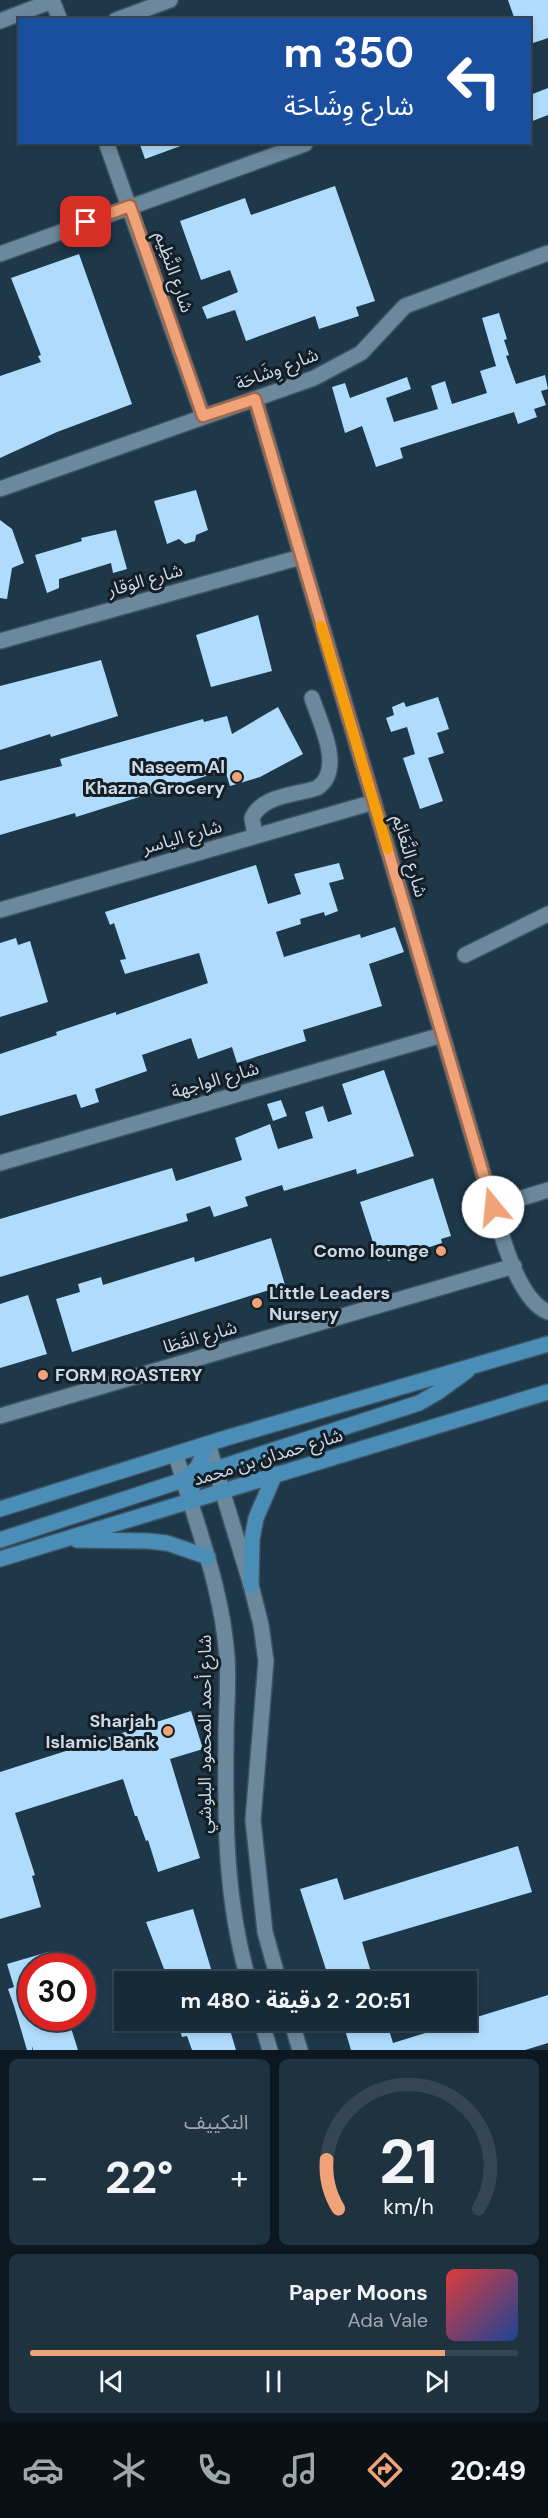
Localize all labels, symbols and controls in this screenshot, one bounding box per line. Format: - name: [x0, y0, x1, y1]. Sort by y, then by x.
- text: 350 m: [284, 25, 414, 80]
- icon: left: [435, 42, 513, 120]
- text: شارع وِشَاحَة: [284, 88, 414, 123]
- pin: [60, 196, 111, 247]
- icon: arrive: [69, 205, 102, 238]
- street label: شارع النَّظِيم: [147, 228, 199, 317]
- street label: شارع وِشَاحَة: [232, 342, 323, 398]
- street label: شارع الوَقار: [104, 558, 186, 604]
- place label: Naseem Al Khazna Grocery: [85, 755, 225, 800]
- marker: Naseem Al Khazna Grocery: [230, 770, 244, 784]
- street label: شارع النَّعَائِم: [385, 812, 433, 901]
- street label: شارع الياسر: [138, 814, 225, 862]
- street label: شارع الواجهة: [168, 1056, 262, 1106]
- position arrow: [461, 1175, 525, 1239]
- place label: Como lounge: [313, 1239, 429, 1263]
- marker: Como lounge: [434, 1244, 448, 1258]
- place label: Little Leaders Nursery: [269, 1281, 390, 1326]
- marker: Little Leaders Nursery: [250, 1296, 264, 1310]
- street label: شارع القَطَا: [160, 1315, 240, 1361]
- place label: FORM ROASTERY: [55, 1363, 203, 1387]
- marker: FORM ROASTERY: [36, 1368, 50, 1382]
- street label: شارع حمدان بن محمد: [190, 1423, 346, 1493]
- street label: شارع أحمد المحمود البلوشي: [193, 1635, 219, 1833]
- place label: Sharjah Islamic Bank: [46, 1709, 157, 1754]
- marker: Sharjah Islamic Bank: [161, 1724, 175, 1738]
- speed limit sign: 30: [18, 1953, 96, 2031]
- text: 20:51 · 2 دقيقة · 480 m: [181, 1986, 410, 2015]
- text: التكييف: [184, 2109, 249, 2135]
- text: 21: [379, 2121, 438, 2202]
- text: 22°: [105, 2148, 173, 2207]
- text: −: [30, 2156, 48, 2199]
- text: +: [230, 2156, 248, 2199]
- text: km/h: [383, 2193, 434, 2221]
- text: Paper Moons: [289, 2278, 428, 2307]
- text: Ada Vale: [348, 2307, 428, 2333]
- icon: previous: [95, 2365, 128, 2398]
- icon: pause: [257, 2365, 290, 2398]
- icon: next: [420, 2365, 453, 2398]
- icon: car: [22, 2449, 64, 2491]
- icon: climate: [108, 2449, 150, 2491]
- icon: phone: [193, 2449, 235, 2491]
- icon: music: [279, 2449, 321, 2491]
- icon: directions: [364, 2449, 406, 2491]
- text: 20:49: [450, 2453, 526, 2488]

